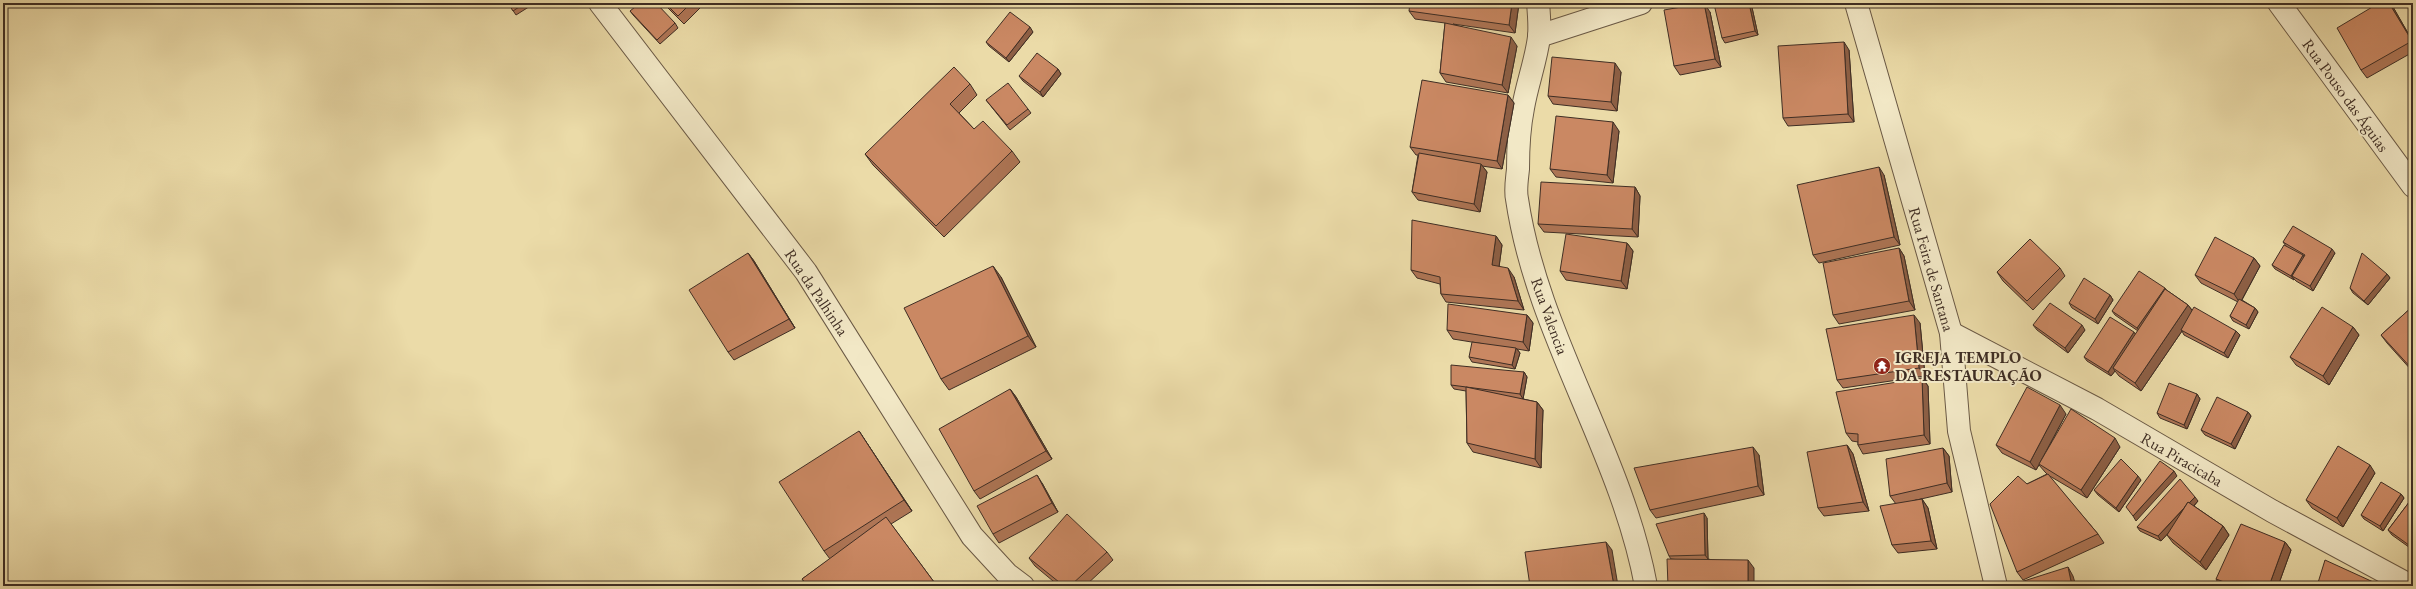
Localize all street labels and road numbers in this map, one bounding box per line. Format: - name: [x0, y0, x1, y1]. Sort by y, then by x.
- street label: Rua Pouso das Águias: [2297, 35, 2394, 156]
- street label: Rua Feira de Santana: [1904, 205, 1959, 334]
- street label: Rua da Palhinha: [780, 245, 854, 340]
- street label: Rua Valencia: [1526, 275, 1573, 358]
- street label: Rua Piracicaba: [2137, 428, 2227, 492]

